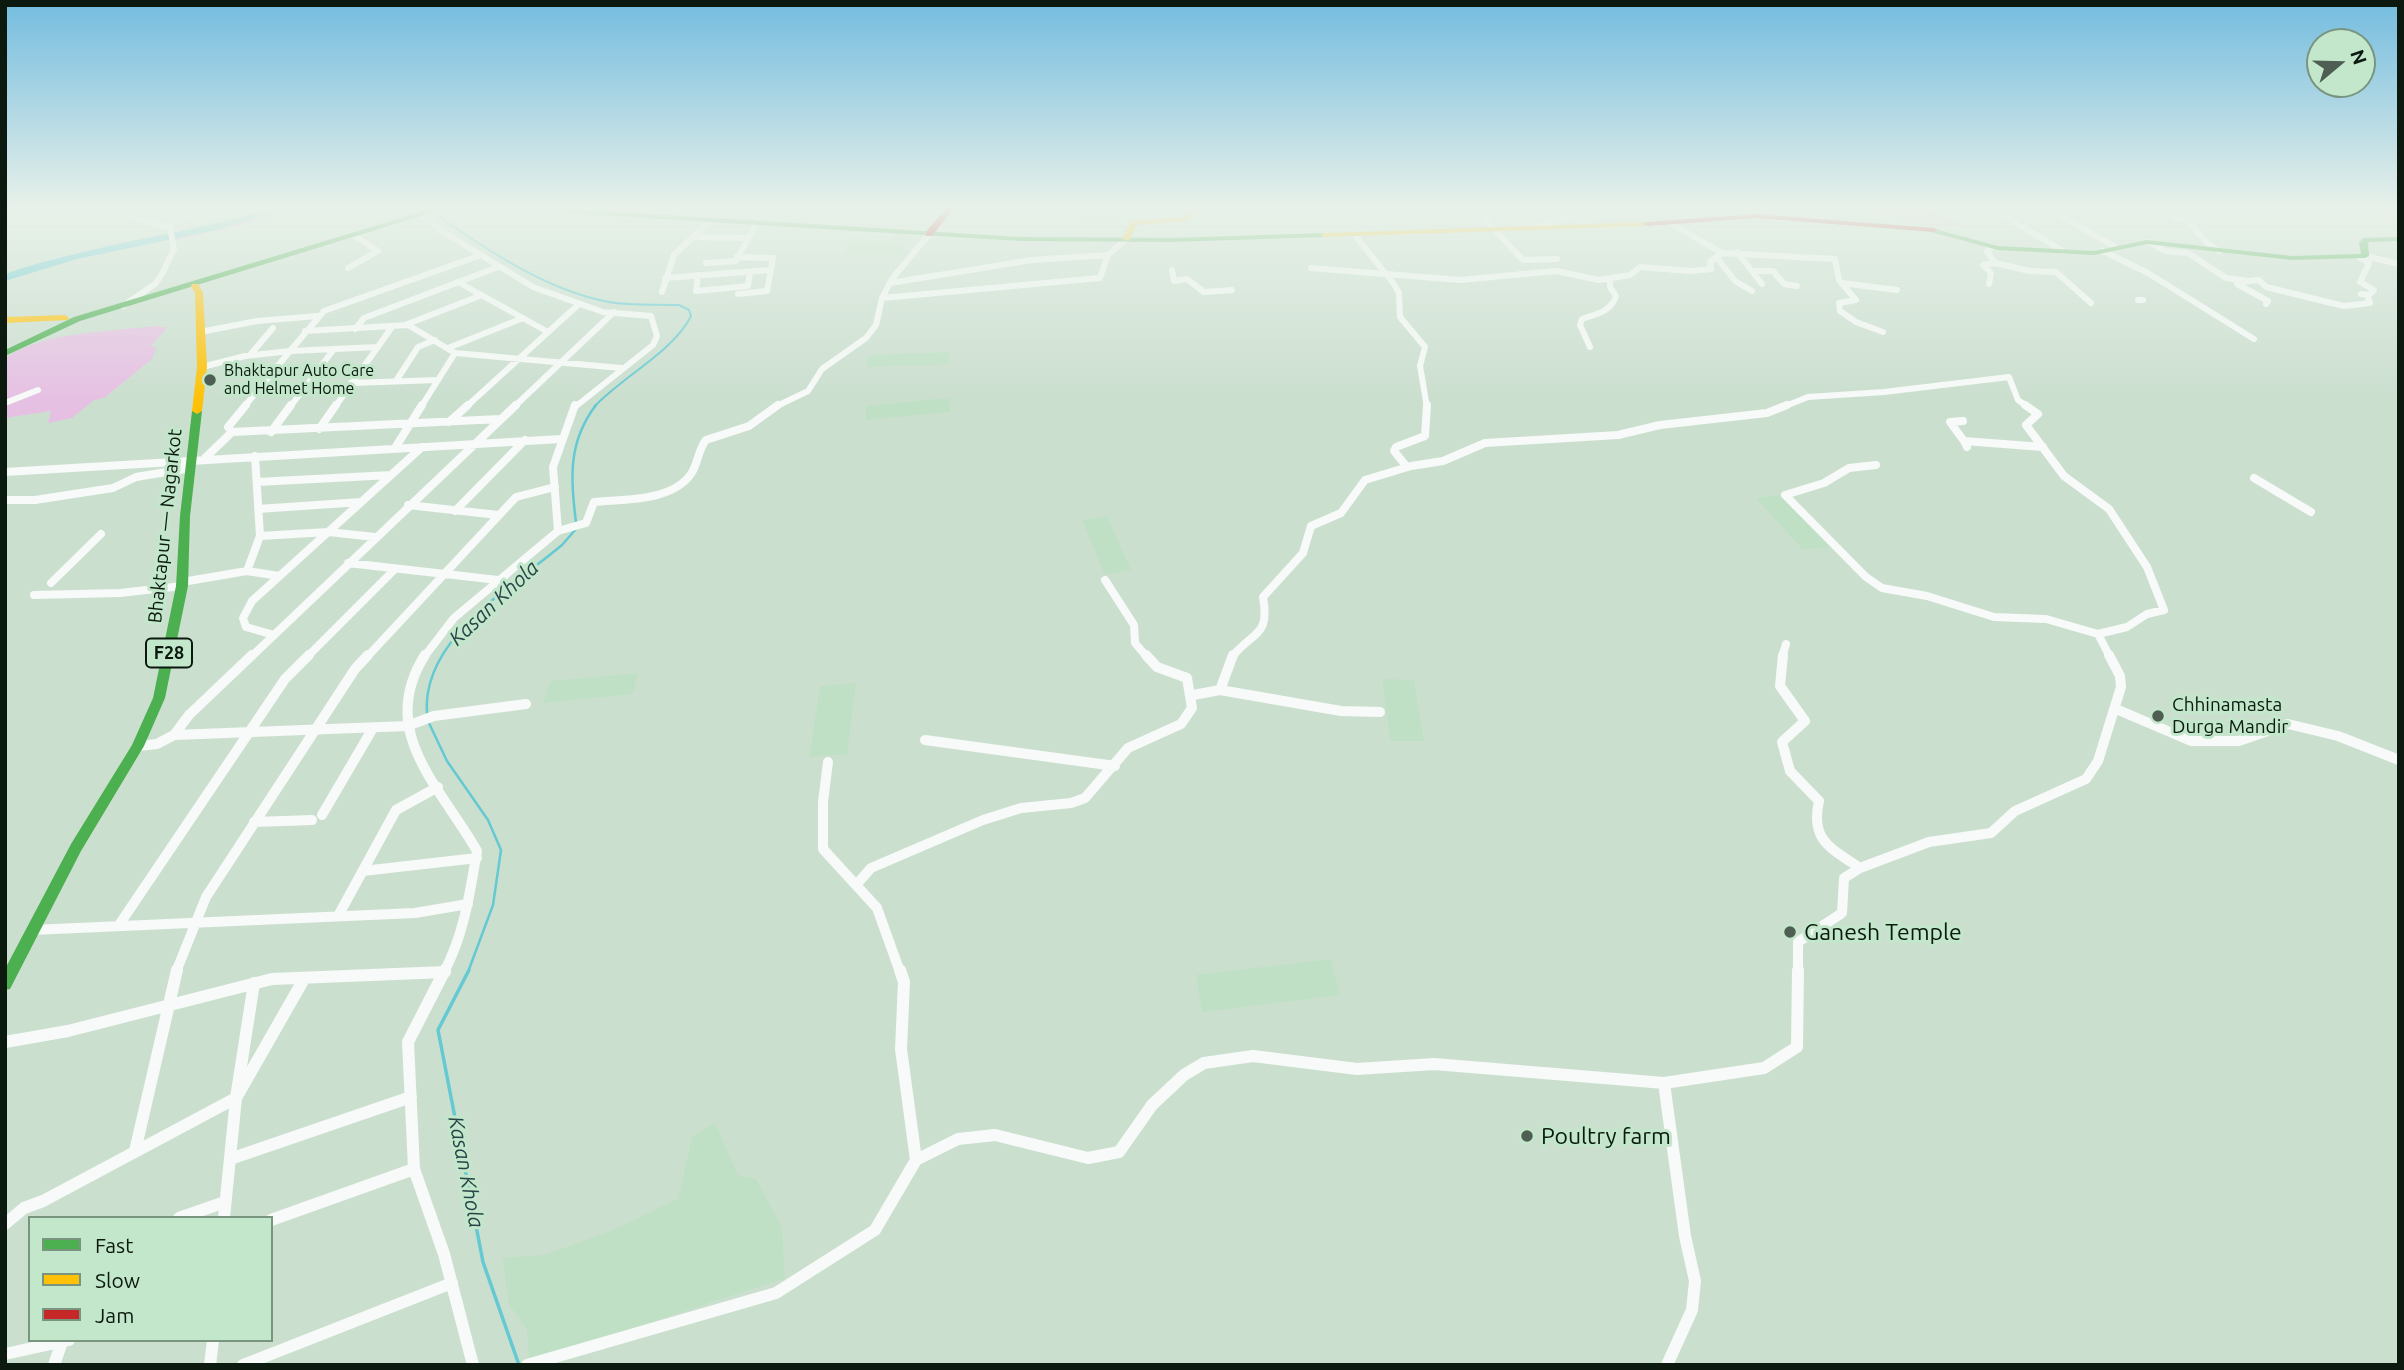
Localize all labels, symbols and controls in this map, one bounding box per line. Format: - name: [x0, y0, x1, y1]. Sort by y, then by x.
- north arrow: [2306, 28, 2376, 98]
- text: N: [2346, 47, 2372, 67]
- place label: Bhaktapur Auto Care and Helmet Home: [224, 361, 374, 399]
- marker: Bhaktapur Auto Care and Helmet Home: [202, 372, 218, 388]
- street label: Bhaktapur — Nagarkot: [143, 428, 187, 624]
- water label: Kasan Khola: [444, 555, 544, 651]
- road number: F28: [146, 638, 192, 668]
- place label: Chhinamasta Durga Mandir: [2172, 694, 2289, 738]
- marker: Chhinamasta Durga Mandir: [2150, 708, 2166, 724]
- place label: Ganesh Temple: [1804, 918, 1962, 946]
- marker: Ganesh Temple: [1782, 924, 1798, 940]
- water label: Kasan Khola: [443, 1114, 489, 1230]
- place label: Poultry farm: [1541, 1122, 1671, 1150]
- marker: Poultry farm: [1519, 1128, 1535, 1144]
- legend: [28, 1216, 273, 1342]
- text: Fast: [95, 1233, 133, 1257]
- text: Slow: [95, 1268, 140, 1292]
- text: Jam: [95, 1303, 134, 1327]

